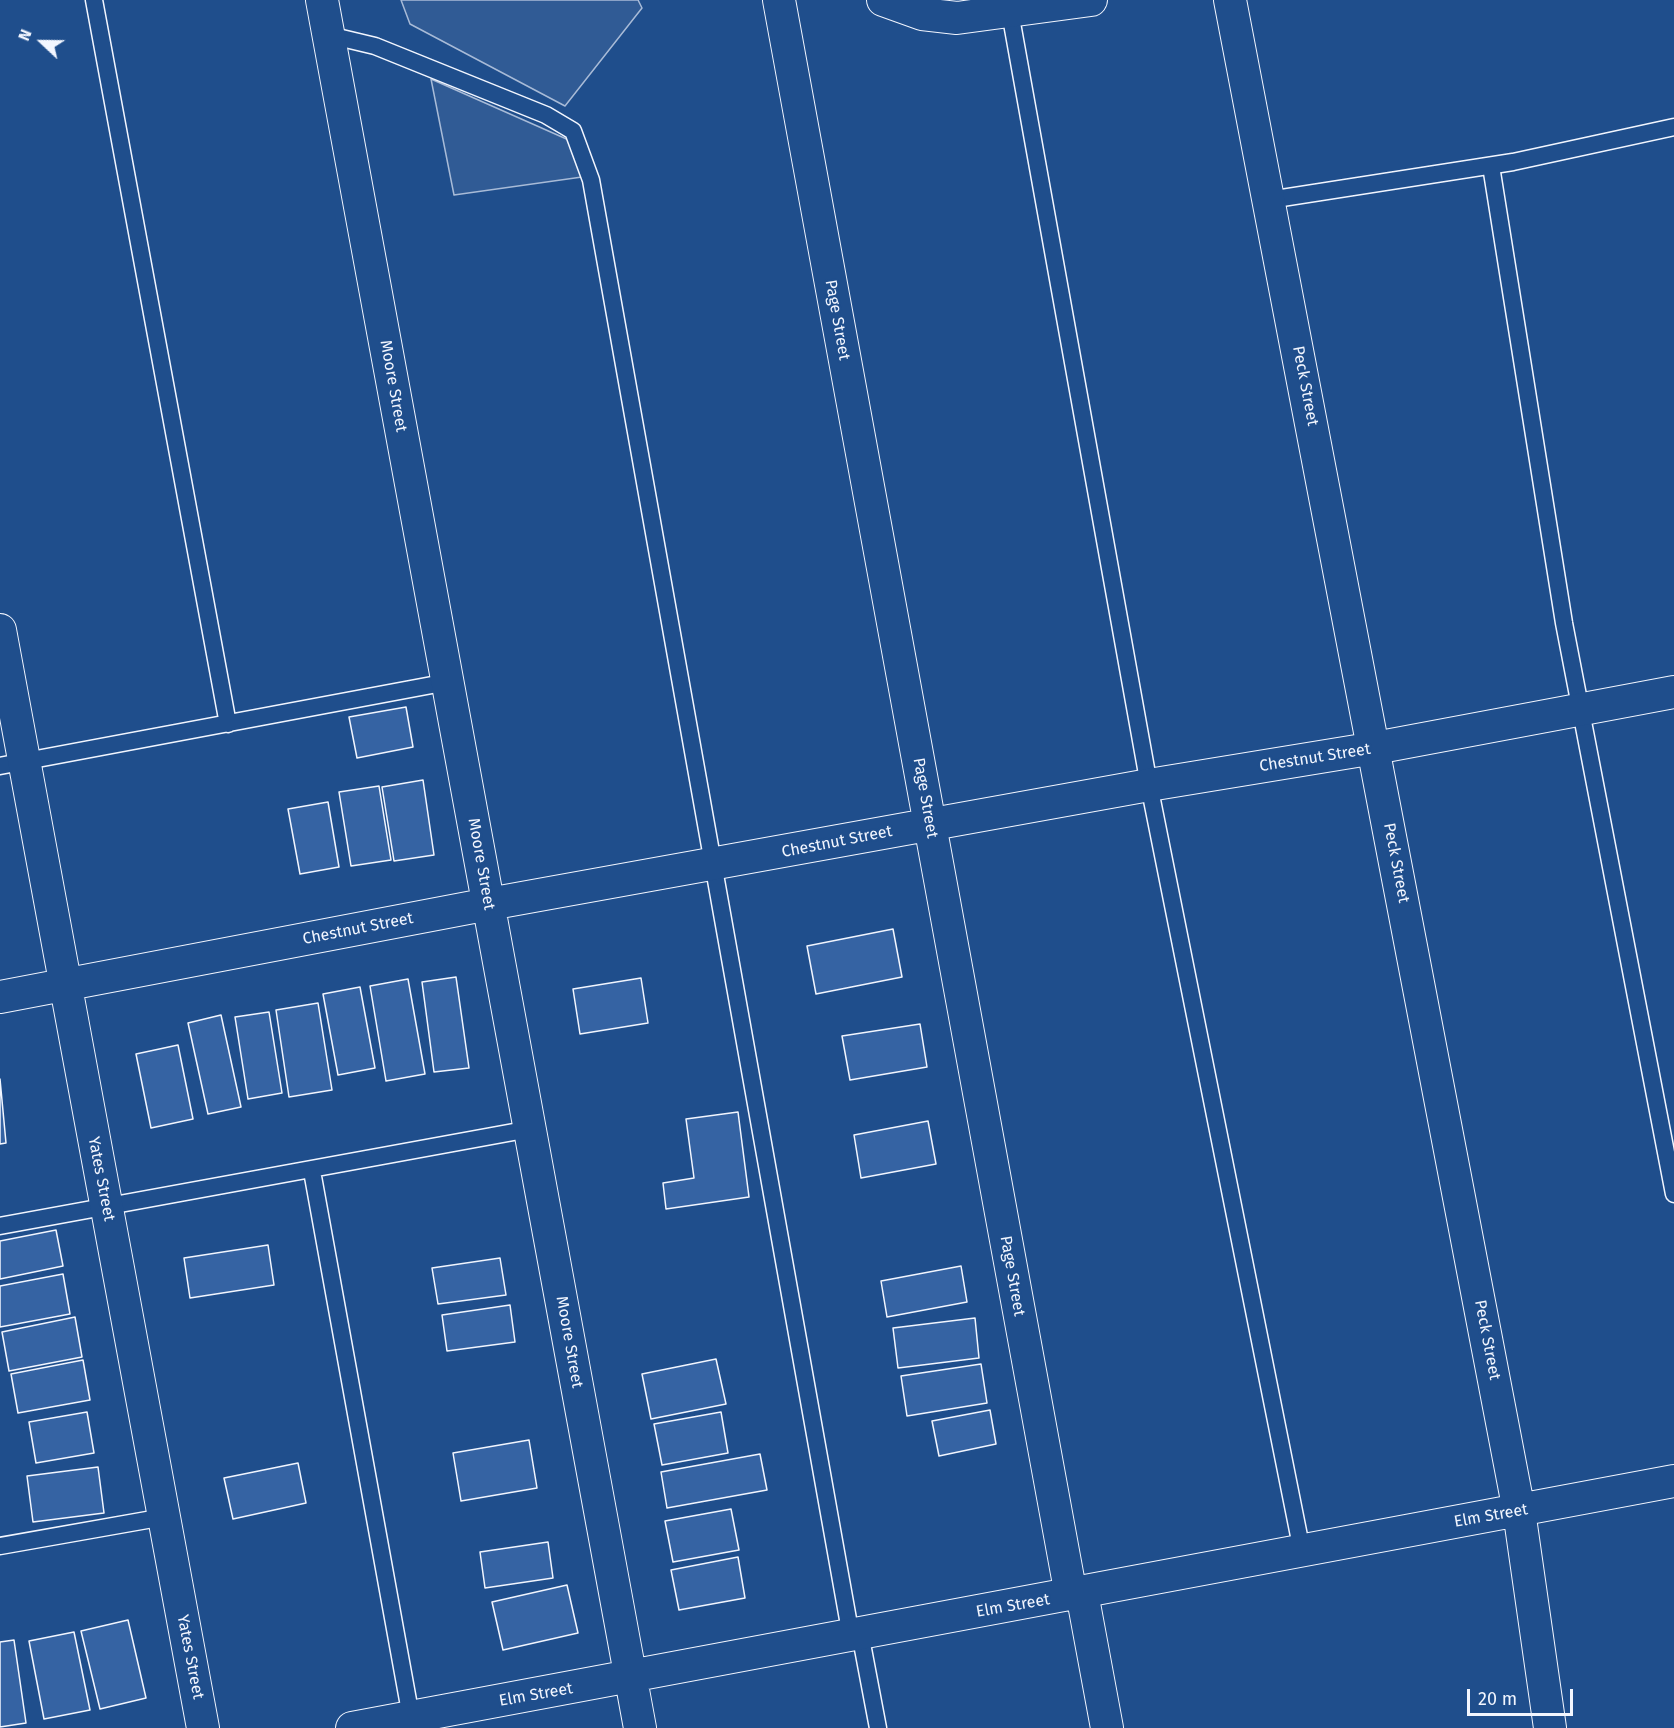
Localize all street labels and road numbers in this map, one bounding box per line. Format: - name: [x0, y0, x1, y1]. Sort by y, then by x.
- street label: Page Street: [820, 278, 854, 362]
- street label: Moore Street: [375, 338, 411, 434]
- street label: Peck Street: [1288, 344, 1322, 428]
- street label: Chestnut Street: [1258, 740, 1372, 776]
- street label: Page Street: [908, 756, 942, 840]
- street label: Moore Street: [463, 816, 499, 912]
- street label: Peck Street: [1379, 821, 1413, 905]
- street label: Chestnut Street: [780, 822, 894, 862]
- street label: Chestnut Street: [301, 909, 415, 949]
- street label: Yates Street: [83, 1135, 119, 1223]
- street label: Page Street: [995, 1234, 1029, 1318]
- street label: Moore Street: [551, 1294, 587, 1390]
- street label: Peck Street: [1470, 1298, 1504, 1382]
- street label: Elm Street: [1453, 1500, 1529, 1532]
- street label: Elm Street: [975, 1590, 1051, 1622]
- street label: Yates Street: [172, 1613, 208, 1701]
- street label: Elm Street: [498, 1679, 574, 1711]

